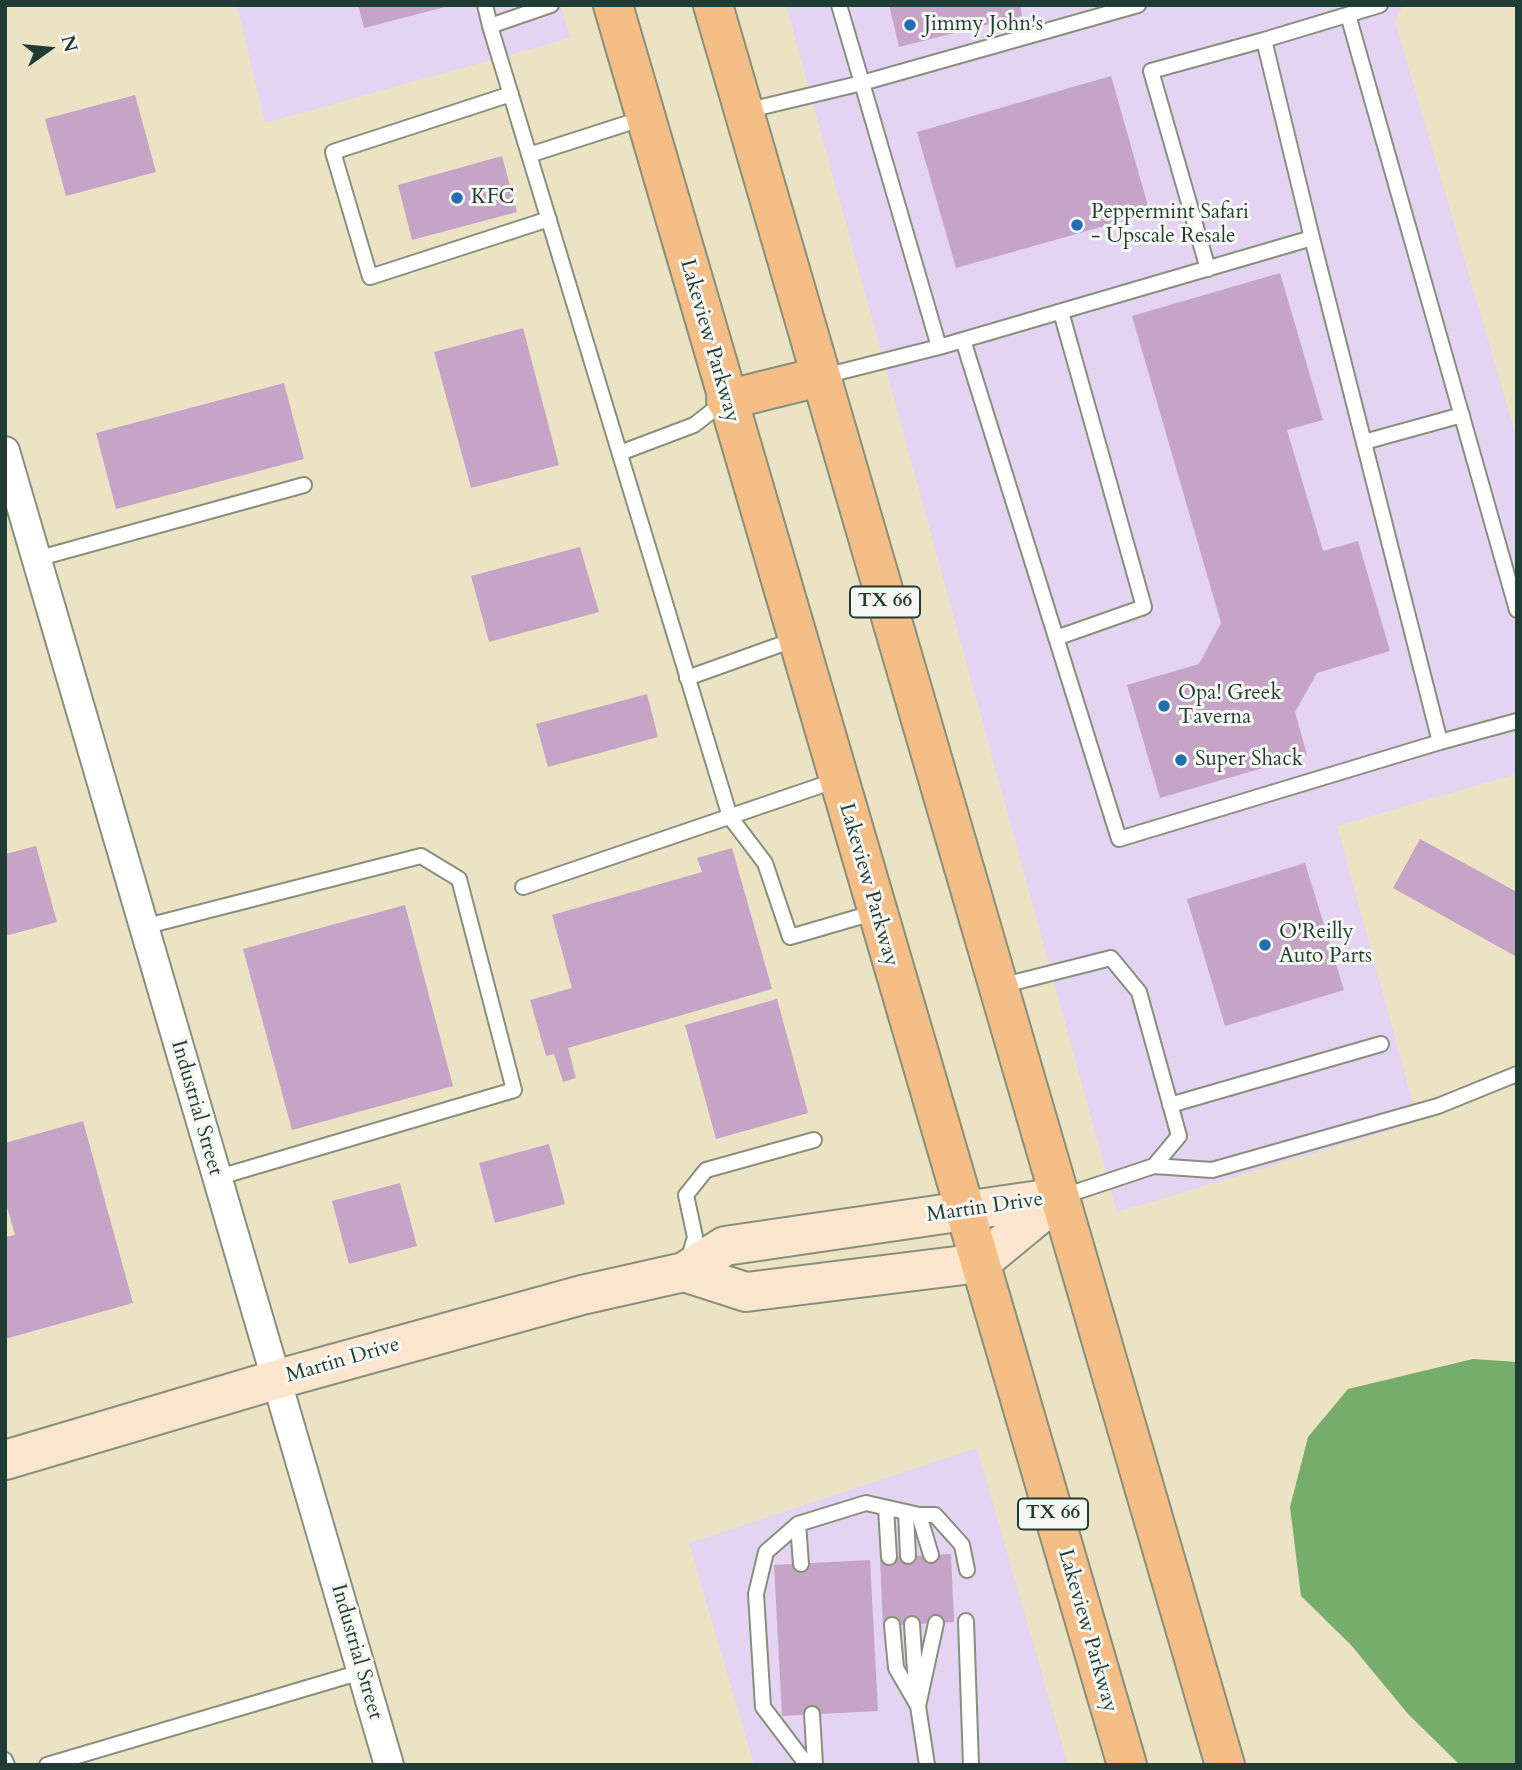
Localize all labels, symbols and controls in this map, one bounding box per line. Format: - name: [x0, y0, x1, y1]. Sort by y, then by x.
- place label: Jimmy John's: [924, 12, 1043, 38]
- north arrow: [14, 14, 84, 84]
- marker: Jimmy John's: [902, 17, 918, 33]
- text: N: [55, 32, 84, 55]
- place label: KFC: [471, 185, 515, 211]
- marker: KFC: [449, 190, 465, 206]
- place label: Peppermint Safari - Upscale Resale: [1091, 200, 1249, 250]
- marker: Peppermint Safari - Upscale Resale: [1069, 217, 1085, 233]
- street label: Lakeview Parkway: [674, 257, 744, 425]
- road number: TX 66: [850, 586, 920, 618]
- place label: Opa! Greek Taverna: [1178, 681, 1282, 731]
- marker: Opa! Greek Taverna: [1156, 698, 1172, 714]
- place label: Super Shack: [1195, 747, 1303, 773]
- marker: Super Shack: [1173, 752, 1189, 768]
- street label: Lakeview Parkway: [833, 801, 903, 969]
- place label: O'Reilly Auto Parts: [1279, 920, 1372, 970]
- marker: O'Reilly Auto Parts: [1257, 937, 1273, 953]
- street label: Industrial Street: [165, 1037, 227, 1179]
- street label: Martin Drive: [925, 1187, 1045, 1229]
- street label: Martin Drive: [283, 1333, 403, 1389]
- road number: TX 66: [1018, 1498, 1088, 1530]
- street label: Lakeview Parkway: [1052, 1547, 1122, 1715]
- street label: Industrial Street: [325, 1581, 387, 1723]

